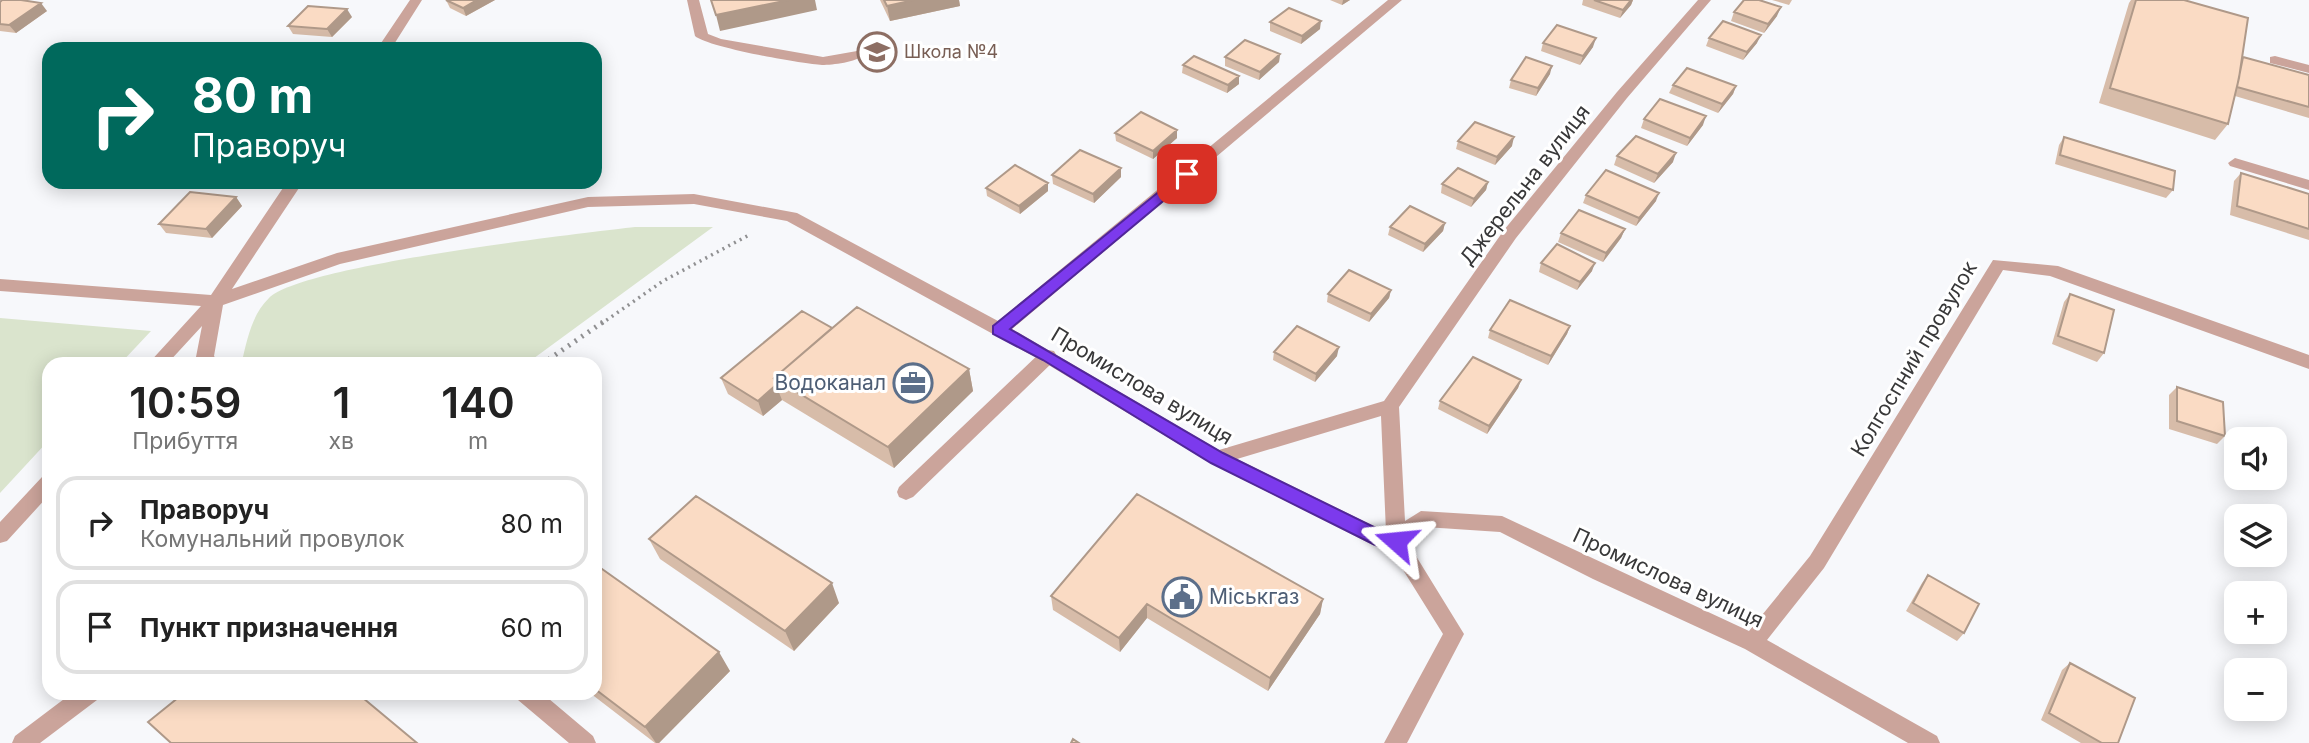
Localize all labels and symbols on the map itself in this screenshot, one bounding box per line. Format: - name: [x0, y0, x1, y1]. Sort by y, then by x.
- school or university icon: Школа №4: [856, 31, 898, 73]
- place label: Школа №4: [904, 41, 998, 62]
- street label: Джерельна вулиця: [1454, 100, 1595, 270]
- pin: [1157, 144, 1217, 204]
- street label: Колгоспний провулок: [1845, 256, 1982, 461]
- street label: Промислова вулиця: [1047, 321, 1238, 450]
- office icon: Водоканал: [892, 362, 934, 404]
- place label: Водоканал: [774, 370, 886, 395]
- position arrow: [1359, 504, 1433, 578]
- street label: Промислова вулиця: [1569, 522, 1767, 633]
- public building icon: Міськгаз: [1161, 576, 1203, 618]
- place label: Міськгаз: [1209, 584, 1300, 609]

